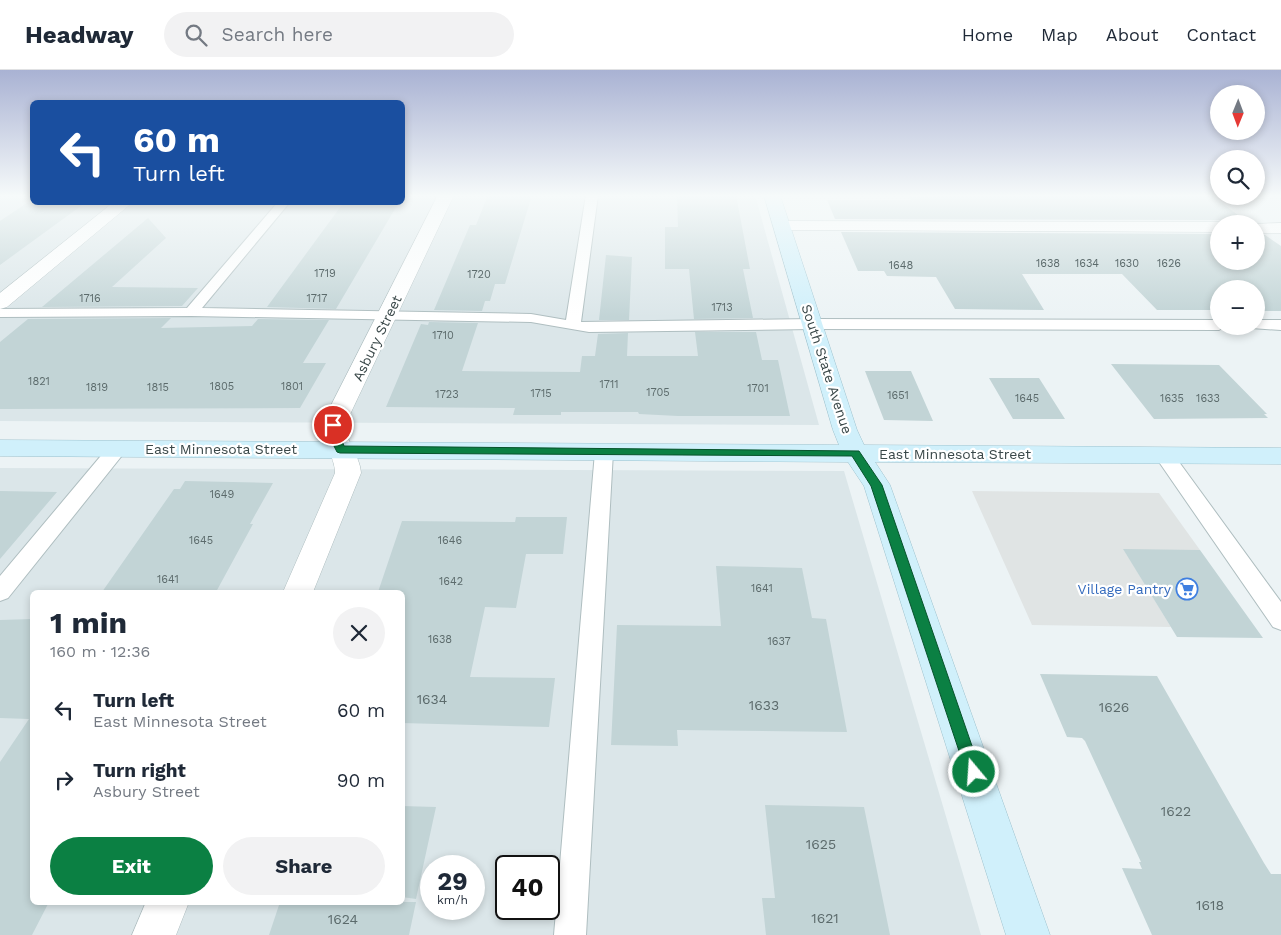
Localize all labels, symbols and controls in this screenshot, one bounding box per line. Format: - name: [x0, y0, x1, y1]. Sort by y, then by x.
- search box: [164, 12, 514, 57]
- text: Headway: [25, 21, 134, 49]
- icon: search: [182, 21, 210, 49]
- text: Search here: [222, 23, 333, 46]
- text: Home: [962, 24, 1013, 45]
- text: Map: [1041, 24, 1078, 45]
- text: About: [1106, 24, 1158, 45]
- text: Contact: [1186, 24, 1256, 45]
- north arrow: [1210, 85, 1265, 140]
- map controls: [1210, 85, 1265, 335]
- text: 60 m: [133, 119, 220, 161]
- icon: left: [50, 120, 115, 185]
- button: search: [1210, 150, 1265, 205]
- text: Turn left: [133, 161, 225, 186]
- button: +: [1210, 215, 1265, 270]
- house number: 1638: [1036, 257, 1060, 270]
- house number: 1634: [1075, 257, 1099, 270]
- house number: 1630: [1115, 257, 1139, 270]
- house number: 1626: [1157, 257, 1181, 270]
- house number: 1648: [889, 259, 913, 272]
- house number: 1719: [314, 267, 336, 280]
- house number: 1720: [467, 268, 491, 281]
- button: −: [1210, 280, 1265, 335]
- house number: 1716: [79, 292, 101, 305]
- house number: 1717: [307, 292, 327, 305]
- street label: Asbury Street: [349, 292, 405, 384]
- house number: 1713: [711, 301, 733, 314]
- street label: South State Avenue: [798, 302, 856, 436]
- house number: 1710: [432, 329, 454, 342]
- house number: 1821: [28, 375, 50, 388]
- house number: 1711: [599, 378, 619, 391]
- house number: 1805: [210, 380, 234, 393]
- house number: 1801: [281, 380, 303, 393]
- house number: 1819: [86, 381, 108, 394]
- house number: 1815: [147, 381, 169, 394]
- house number: 1701: [747, 382, 769, 395]
- house number: 1705: [646, 386, 670, 399]
- house number: 1715: [530, 387, 552, 400]
- house number: 1723: [435, 388, 459, 401]
- house number: 1651: [887, 389, 909, 402]
- house number: 1645: [1015, 392, 1039, 405]
- house number: 1635: [1160, 392, 1184, 405]
- house number: 1633: [1196, 392, 1220, 405]
- pin: [312, 404, 354, 446]
- icon: arrive: [319, 411, 347, 439]
- street label: East Minnesota Street: [145, 441, 297, 457]
- street label: East Minnesota Street: [879, 446, 1031, 462]
- house number: 1649: [210, 488, 234, 501]
- house number: 1645: [189, 534, 213, 547]
- house number: 1646: [438, 534, 463, 547]
- house number: 1641: [157, 573, 179, 586]
- house number: 1642: [439, 575, 463, 588]
- supermarket icon: Village Pantry: [1175, 577, 1199, 601]
- place label: Village Pantry: [1078, 581, 1172, 597]
- house number: 1641: [751, 582, 773, 595]
- text: 1 min: [50, 605, 127, 640]
- button: close: [333, 607, 385, 659]
- house number: 1638: [428, 633, 452, 646]
- house number: 1637: [767, 635, 791, 648]
- text: 160 m · 12:36: [50, 642, 150, 661]
- text: Turn left: [93, 689, 174, 712]
- house number: 1634: [417, 691, 447, 707]
- icon: left: [50, 696, 78, 724]
- house number: 1633: [749, 697, 779, 713]
- text: 60 m: [337, 699, 385, 722]
- house number: 1626: [1099, 699, 1129, 715]
- text: East Minnesota Street: [93, 712, 267, 731]
- position arrow: [947, 745, 999, 797]
- text: Turn right: [93, 759, 186, 782]
- icon: right: [50, 766, 78, 794]
- text: 90 m: [337, 769, 385, 792]
- text: Asbury Street: [93, 782, 200, 801]
- house number: 1622: [1161, 803, 1191, 819]
- house number: 1625: [806, 836, 836, 852]
- button: Exit: [50, 837, 213, 895]
- button: Share: [223, 837, 385, 895]
- speed limit sign: 40: [495, 855, 560, 920]
- text: 29: [437, 867, 468, 896]
- text: km/h: [437, 893, 468, 907]
- house number: 1618: [1196, 897, 1224, 913]
- house number: 1621: [811, 910, 839, 926]
- house number: 1624: [328, 911, 358, 927]

